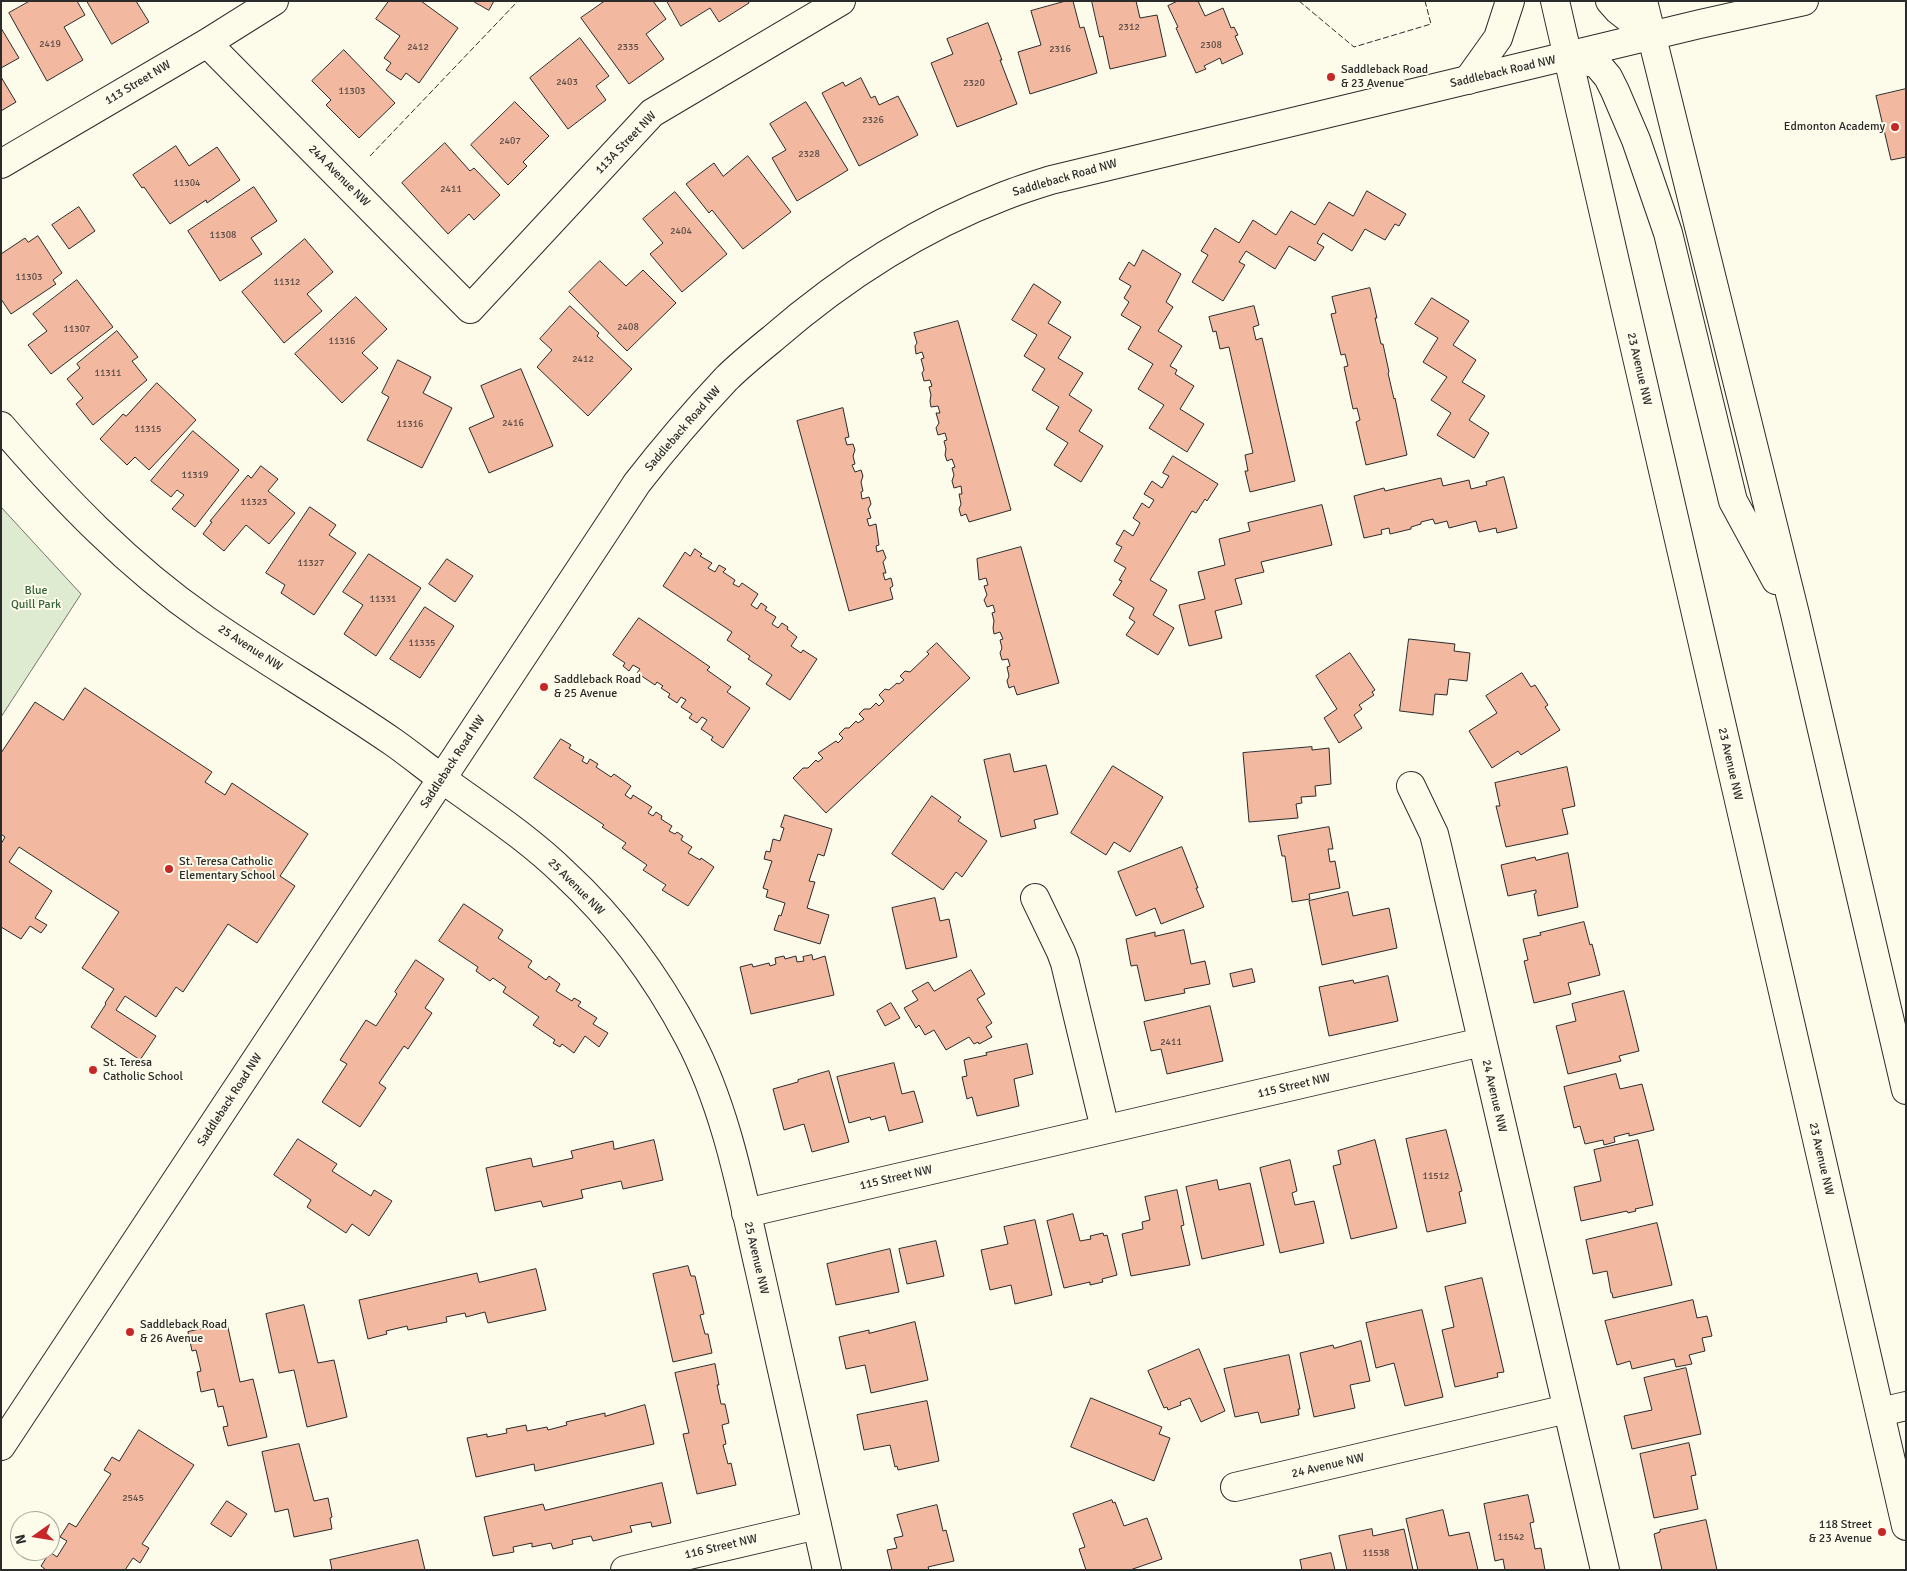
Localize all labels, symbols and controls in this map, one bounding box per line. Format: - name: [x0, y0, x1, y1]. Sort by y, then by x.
- house number: 2312: [1118, 21, 1140, 33]
- house number: 2419: [39, 38, 61, 50]
- house number: 2308: [1200, 39, 1222, 51]
- house number: 2412: [407, 41, 429, 53]
- house number: 2335: [617, 41, 639, 53]
- house number: 2316: [1049, 43, 1071, 55]
- street label: Saddleback Road NW: [1449, 53, 1557, 91]
- street label: 113 Street NW: [102, 58, 174, 108]
- place label: Saddleback Road & 23 Avenue: [1341, 63, 1428, 91]
- marker: Saddleback Road & 23 Avenue: [1325, 71, 1337, 83]
- house number: 2403: [556, 76, 578, 88]
- house number: 2320: [963, 77, 985, 89]
- house number: 11303: [339, 85, 365, 97]
- street label: 113A Street NW: [592, 109, 660, 177]
- house number: 2326: [862, 114, 884, 126]
- place label: Edmonton Academy: [1784, 120, 1885, 134]
- marker: Edmonton Academy: [1889, 121, 1901, 133]
- house number: 2407: [499, 135, 521, 147]
- street label: 24A Avenue NW: [305, 142, 373, 210]
- house number: 2328: [798, 148, 820, 160]
- street label: Saddleback Road NW: [1011, 156, 1119, 200]
- house number: 11304: [174, 177, 200, 189]
- house number: 2411: [440, 183, 462, 195]
- house number: 2404: [670, 225, 692, 237]
- house number: 11308: [210, 229, 236, 241]
- house number: 11303: [16, 271, 42, 283]
- house number: 11312: [274, 276, 300, 288]
- house number: 2408: [617, 321, 639, 333]
- house number: 11307: [64, 323, 90, 335]
- street label: 23 Avenue NW: [1624, 331, 1654, 407]
- house number: 11316: [329, 335, 355, 347]
- house number: 2412: [572, 353, 594, 365]
- house number: 11311: [95, 367, 121, 379]
- street label: Saddleback Road NW: [642, 383, 724, 475]
- house number: 2416: [502, 417, 524, 429]
- house number: 11316: [397, 418, 423, 430]
- house number: 11315: [135, 423, 161, 435]
- house number: 11319: [182, 469, 208, 481]
- house number: 11323: [241, 496, 267, 508]
- house number: 11327: [298, 557, 324, 569]
- park label: Blue Quill Park: [11, 584, 61, 612]
- house number: 11331: [370, 593, 396, 605]
- street label: 25 Avenue NW: [215, 622, 285, 674]
- house number: 11335: [409, 637, 435, 649]
- place label: Saddleback Road & 25 Avenue: [554, 673, 641, 701]
- marker: Saddleback Road & 25 Avenue: [538, 681, 550, 693]
- street label: Saddleback Road NW: [417, 713, 489, 811]
- street label: 23 Avenue NW: [1715, 726, 1745, 802]
- place label: St. Teresa Catholic Elementary School: [179, 855, 275, 883]
- street label: 25 Avenue NW: [545, 856, 607, 918]
- marker: St. Teresa Catholic Elementary School: [163, 863, 175, 875]
- house number: 2411: [1160, 1036, 1182, 1048]
- street label: Saddleback Road NW: [194, 1051, 266, 1149]
- place label: St. Teresa Catholic School: [103, 1056, 183, 1084]
- street label: 24 Avenue NW: [1479, 1058, 1509, 1134]
- marker: St. Teresa Catholic School: [87, 1064, 99, 1076]
- street label: 115 Street NW: [1256, 1071, 1332, 1101]
- street label: 23 Avenue NW: [1806, 1121, 1836, 1197]
- street label: 115 Street NW: [858, 1163, 934, 1193]
- house number: 11512: [1423, 1170, 1449, 1182]
- street label: 25 Avenue NW: [741, 1220, 771, 1296]
- place label: Saddleback Road & 26 Avenue: [140, 1318, 227, 1346]
- marker: Saddleback Road & 26 Avenue: [124, 1326, 136, 1338]
- street label: 24 Avenue NW: [1290, 1451, 1366, 1481]
- house number: 2545: [122, 1492, 144, 1504]
- north arrow: [10, 1511, 60, 1561]
- place label: 118 Street & 23 Avenue: [1809, 1518, 1872, 1546]
- marker: 118 Street & 23 Avenue: [1876, 1526, 1888, 1538]
- house number: 11542: [1498, 1531, 1524, 1543]
- street label: 116 Street NW: [683, 1532, 759, 1562]
- text: N: [11, 1533, 30, 1546]
- house number: 11538: [1363, 1547, 1389, 1559]

